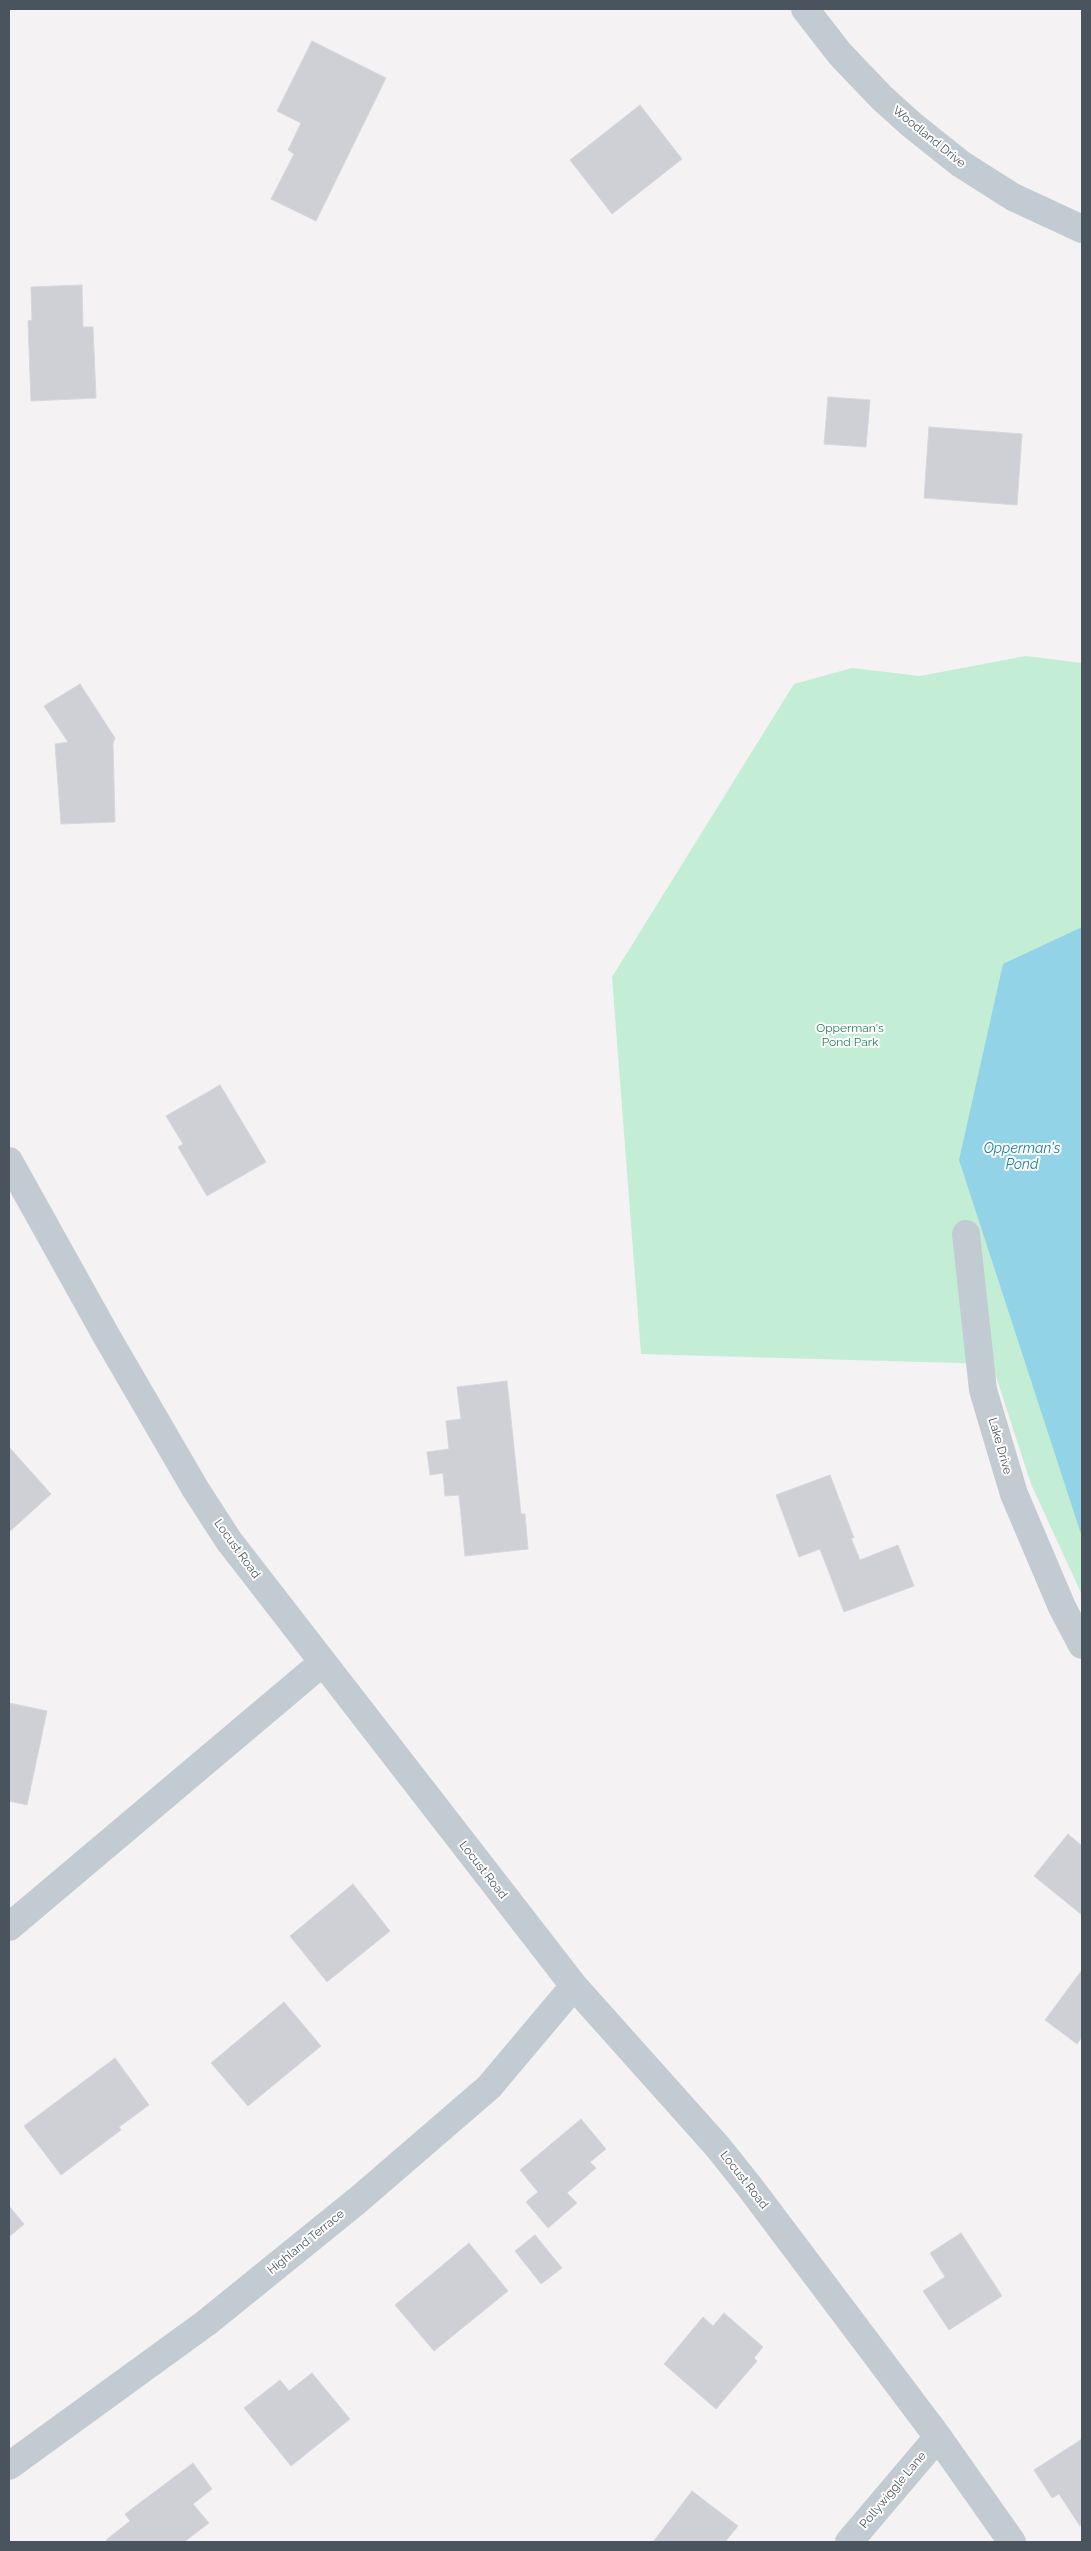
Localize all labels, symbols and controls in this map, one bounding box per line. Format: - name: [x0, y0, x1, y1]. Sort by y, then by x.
- street label: Woodland Drive: [890, 103, 968, 171]
- park label: Opperman's Pond Park: [816, 1021, 884, 1049]
- water label: Opperman's Pond: [984, 1141, 1060, 1174]
- street label: Lake Drive: [985, 1416, 1015, 1476]
- street label: Locust Road: [211, 1517, 263, 1581]
- street label: Locust Road: [456, 1838, 510, 1902]
- street label: Locust Road: [717, 2148, 771, 2212]
- street label: Highland Terrace: [265, 2207, 347, 2277]
- street label: Pollywiggle Lane: [857, 2449, 929, 2531]

